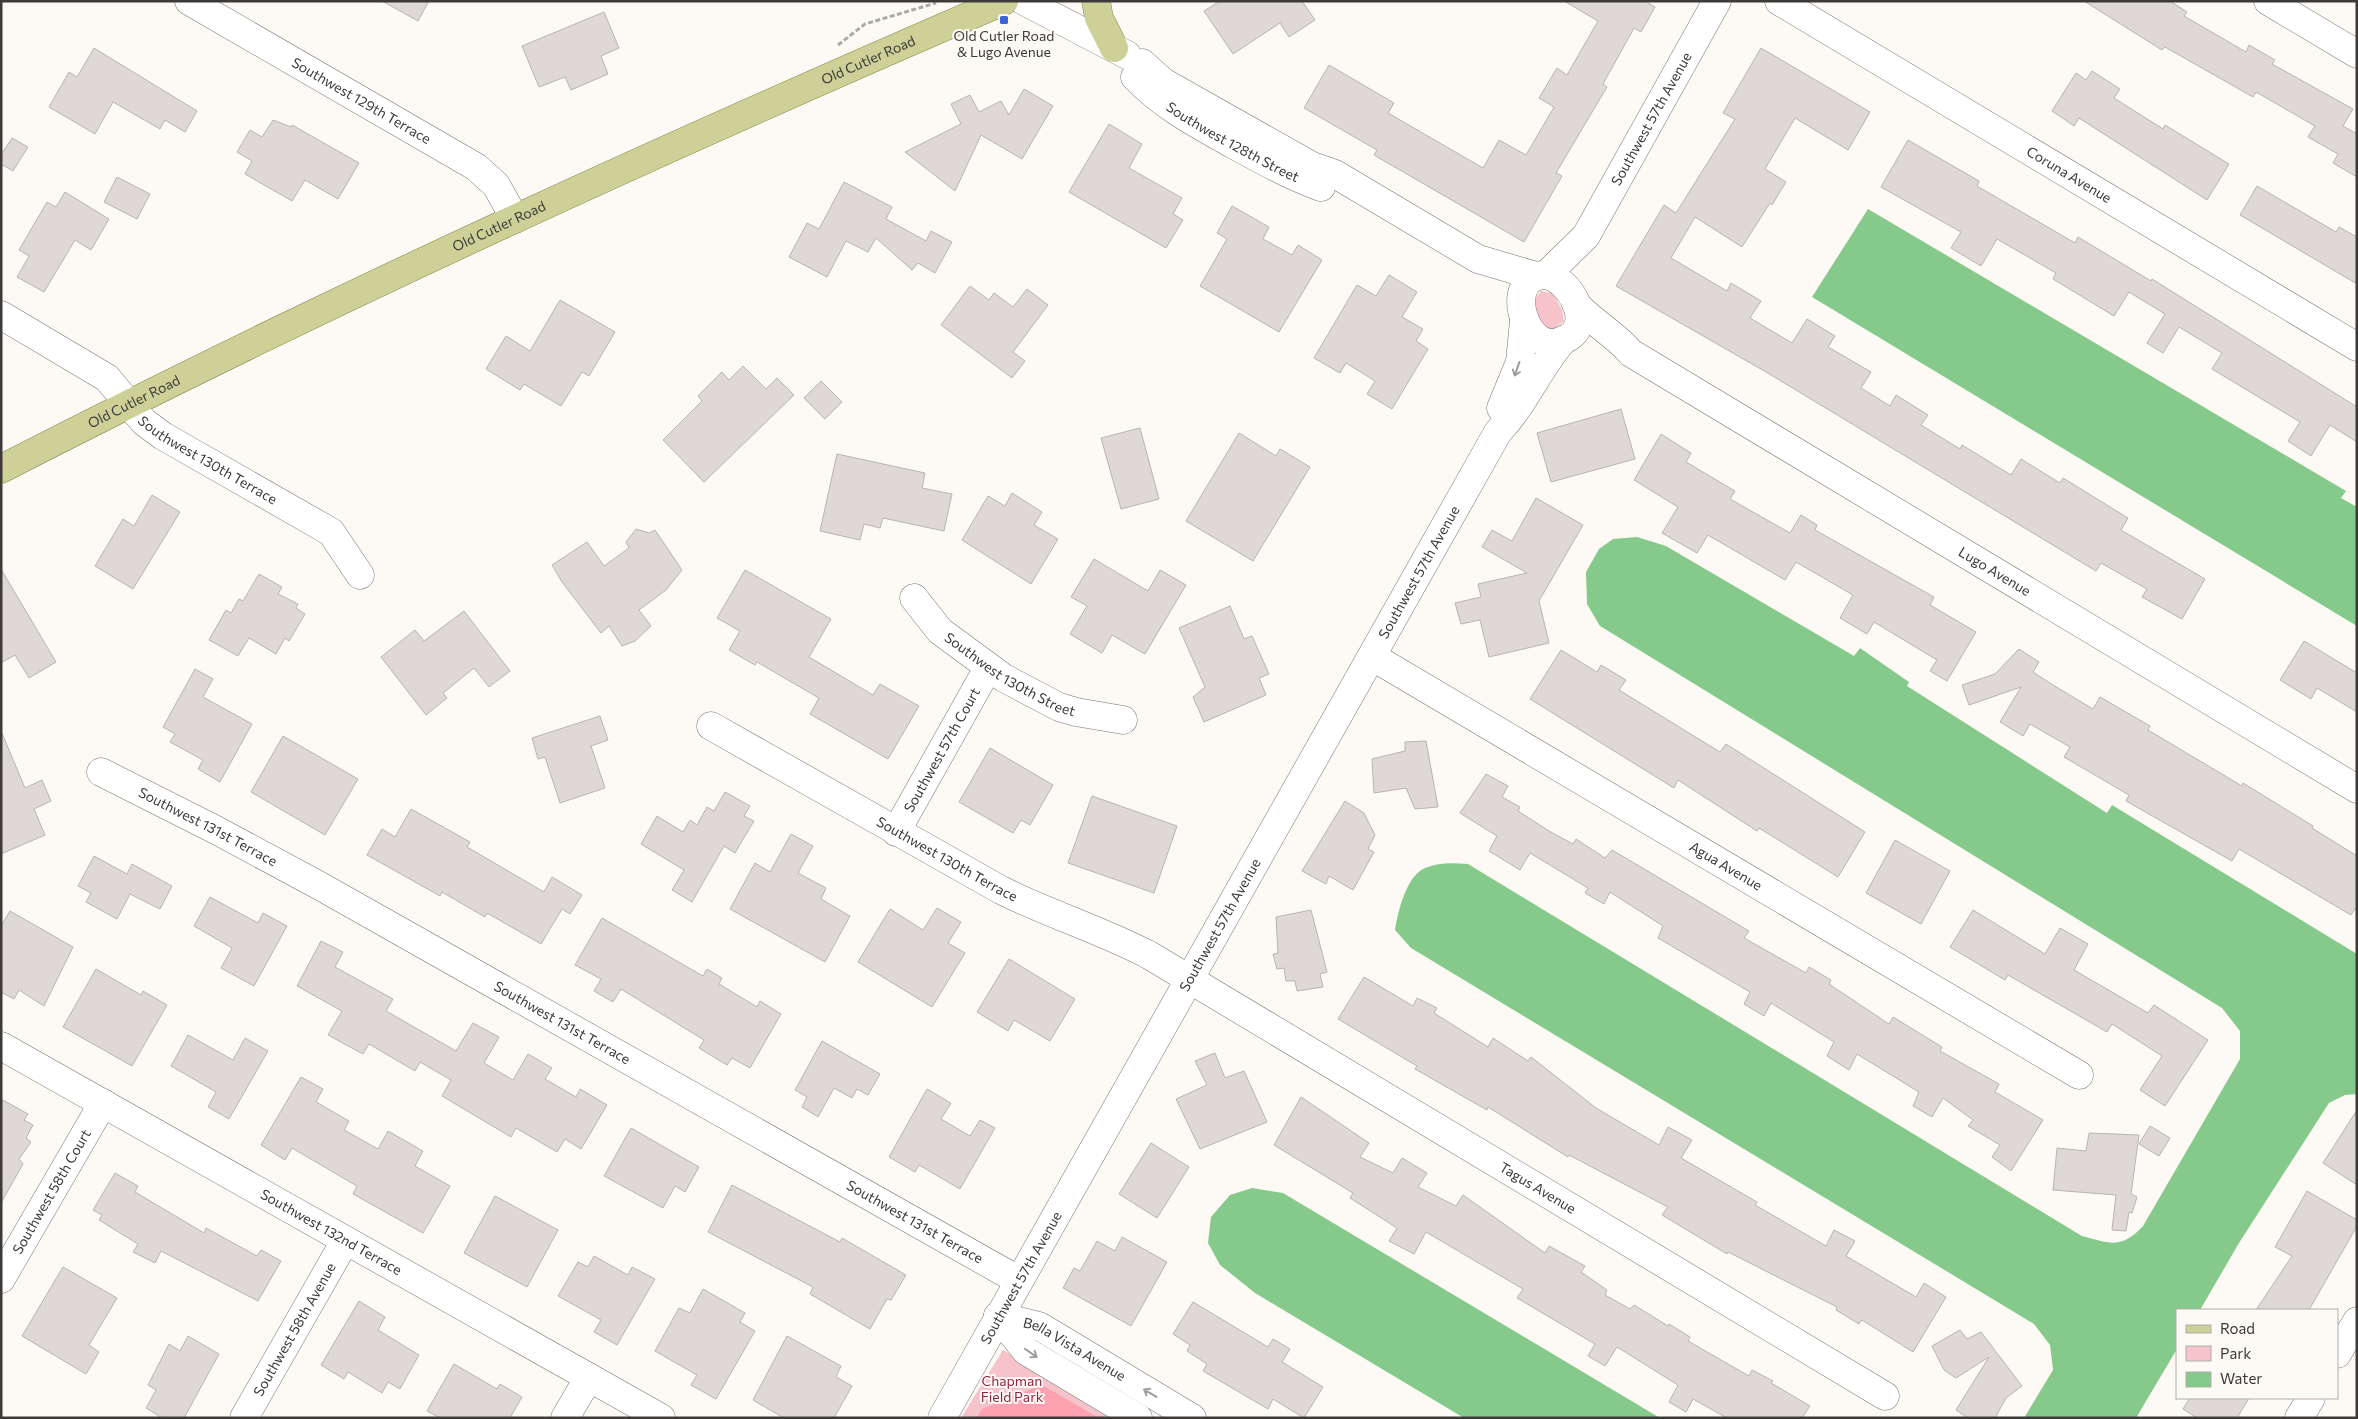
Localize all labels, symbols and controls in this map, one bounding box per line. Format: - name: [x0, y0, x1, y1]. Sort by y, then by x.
- marker: Old Cutler Road & Lugo Avenue: [998, 14, 1010, 26]
- place label: Old Cutler Road & Lugo Avenue: [954, 27, 1054, 60]
- street label: Old Cutler Road: [818, 32, 918, 88]
- street label: Southwest 57th Avenue: [1607, 49, 1695, 188]
- street label: Southwest 129th Terrace: [289, 53, 434, 147]
- street label: Southwest 128th Street: [1163, 98, 1302, 185]
- street label: Coruna Avenue: [2024, 142, 2115, 206]
- street label: Old Cutler Road: [449, 197, 548, 255]
- one-way arrow: [1512, 361, 1521, 377]
- street label: Old Cutler Road: [85, 371, 183, 431]
- street label: Southwest 130th Terrace: [135, 412, 280, 507]
- street label: Southwest 57th Avenue: [1374, 503, 1463, 641]
- street label: Lugo Avenue: [1956, 543, 2034, 599]
- street label: Southwest 130th Street: [942, 628, 1078, 719]
- street label: Southwest 57th Court: [900, 684, 983, 815]
- street label: Southwest 131st Terrace: [136, 783, 280, 869]
- street label: Southwest 130th Terrace: [874, 812, 1020, 905]
- street label: Agua Avenue: [1687, 837, 1765, 894]
- street label: Southwest 57th Avenue: [1175, 855, 1264, 994]
- street label: Southwest 131st Terrace: [491, 977, 634, 1068]
- street label: Southwest 58th Court: [8, 1126, 94, 1257]
- street label: Tagus Avenue: [1497, 1158, 1579, 1217]
- street label: Southwest 131st Terrace: [844, 1176, 986, 1267]
- street label: Southwest 132nd Terrace: [258, 1185, 405, 1278]
- street label: Southwest 57th Avenue: [976, 1208, 1065, 1347]
- street label: Southwest 58th Avenue: [249, 1259, 339, 1399]
- legend: [2176, 1309, 2338, 1399]
- street label: Bella Vista Avenue: [1022, 1313, 1129, 1384]
- text: Road: [2220, 1319, 2255, 1337]
- text: Park: [2220, 1344, 2251, 1362]
- one-way arrow: [1023, 1348, 1037, 1358]
- text: Water: [2220, 1369, 2262, 1387]
- park label: Chapman Field Park: [981, 1372, 1044, 1405]
- one-way arrow: [1144, 1387, 1158, 1397]

